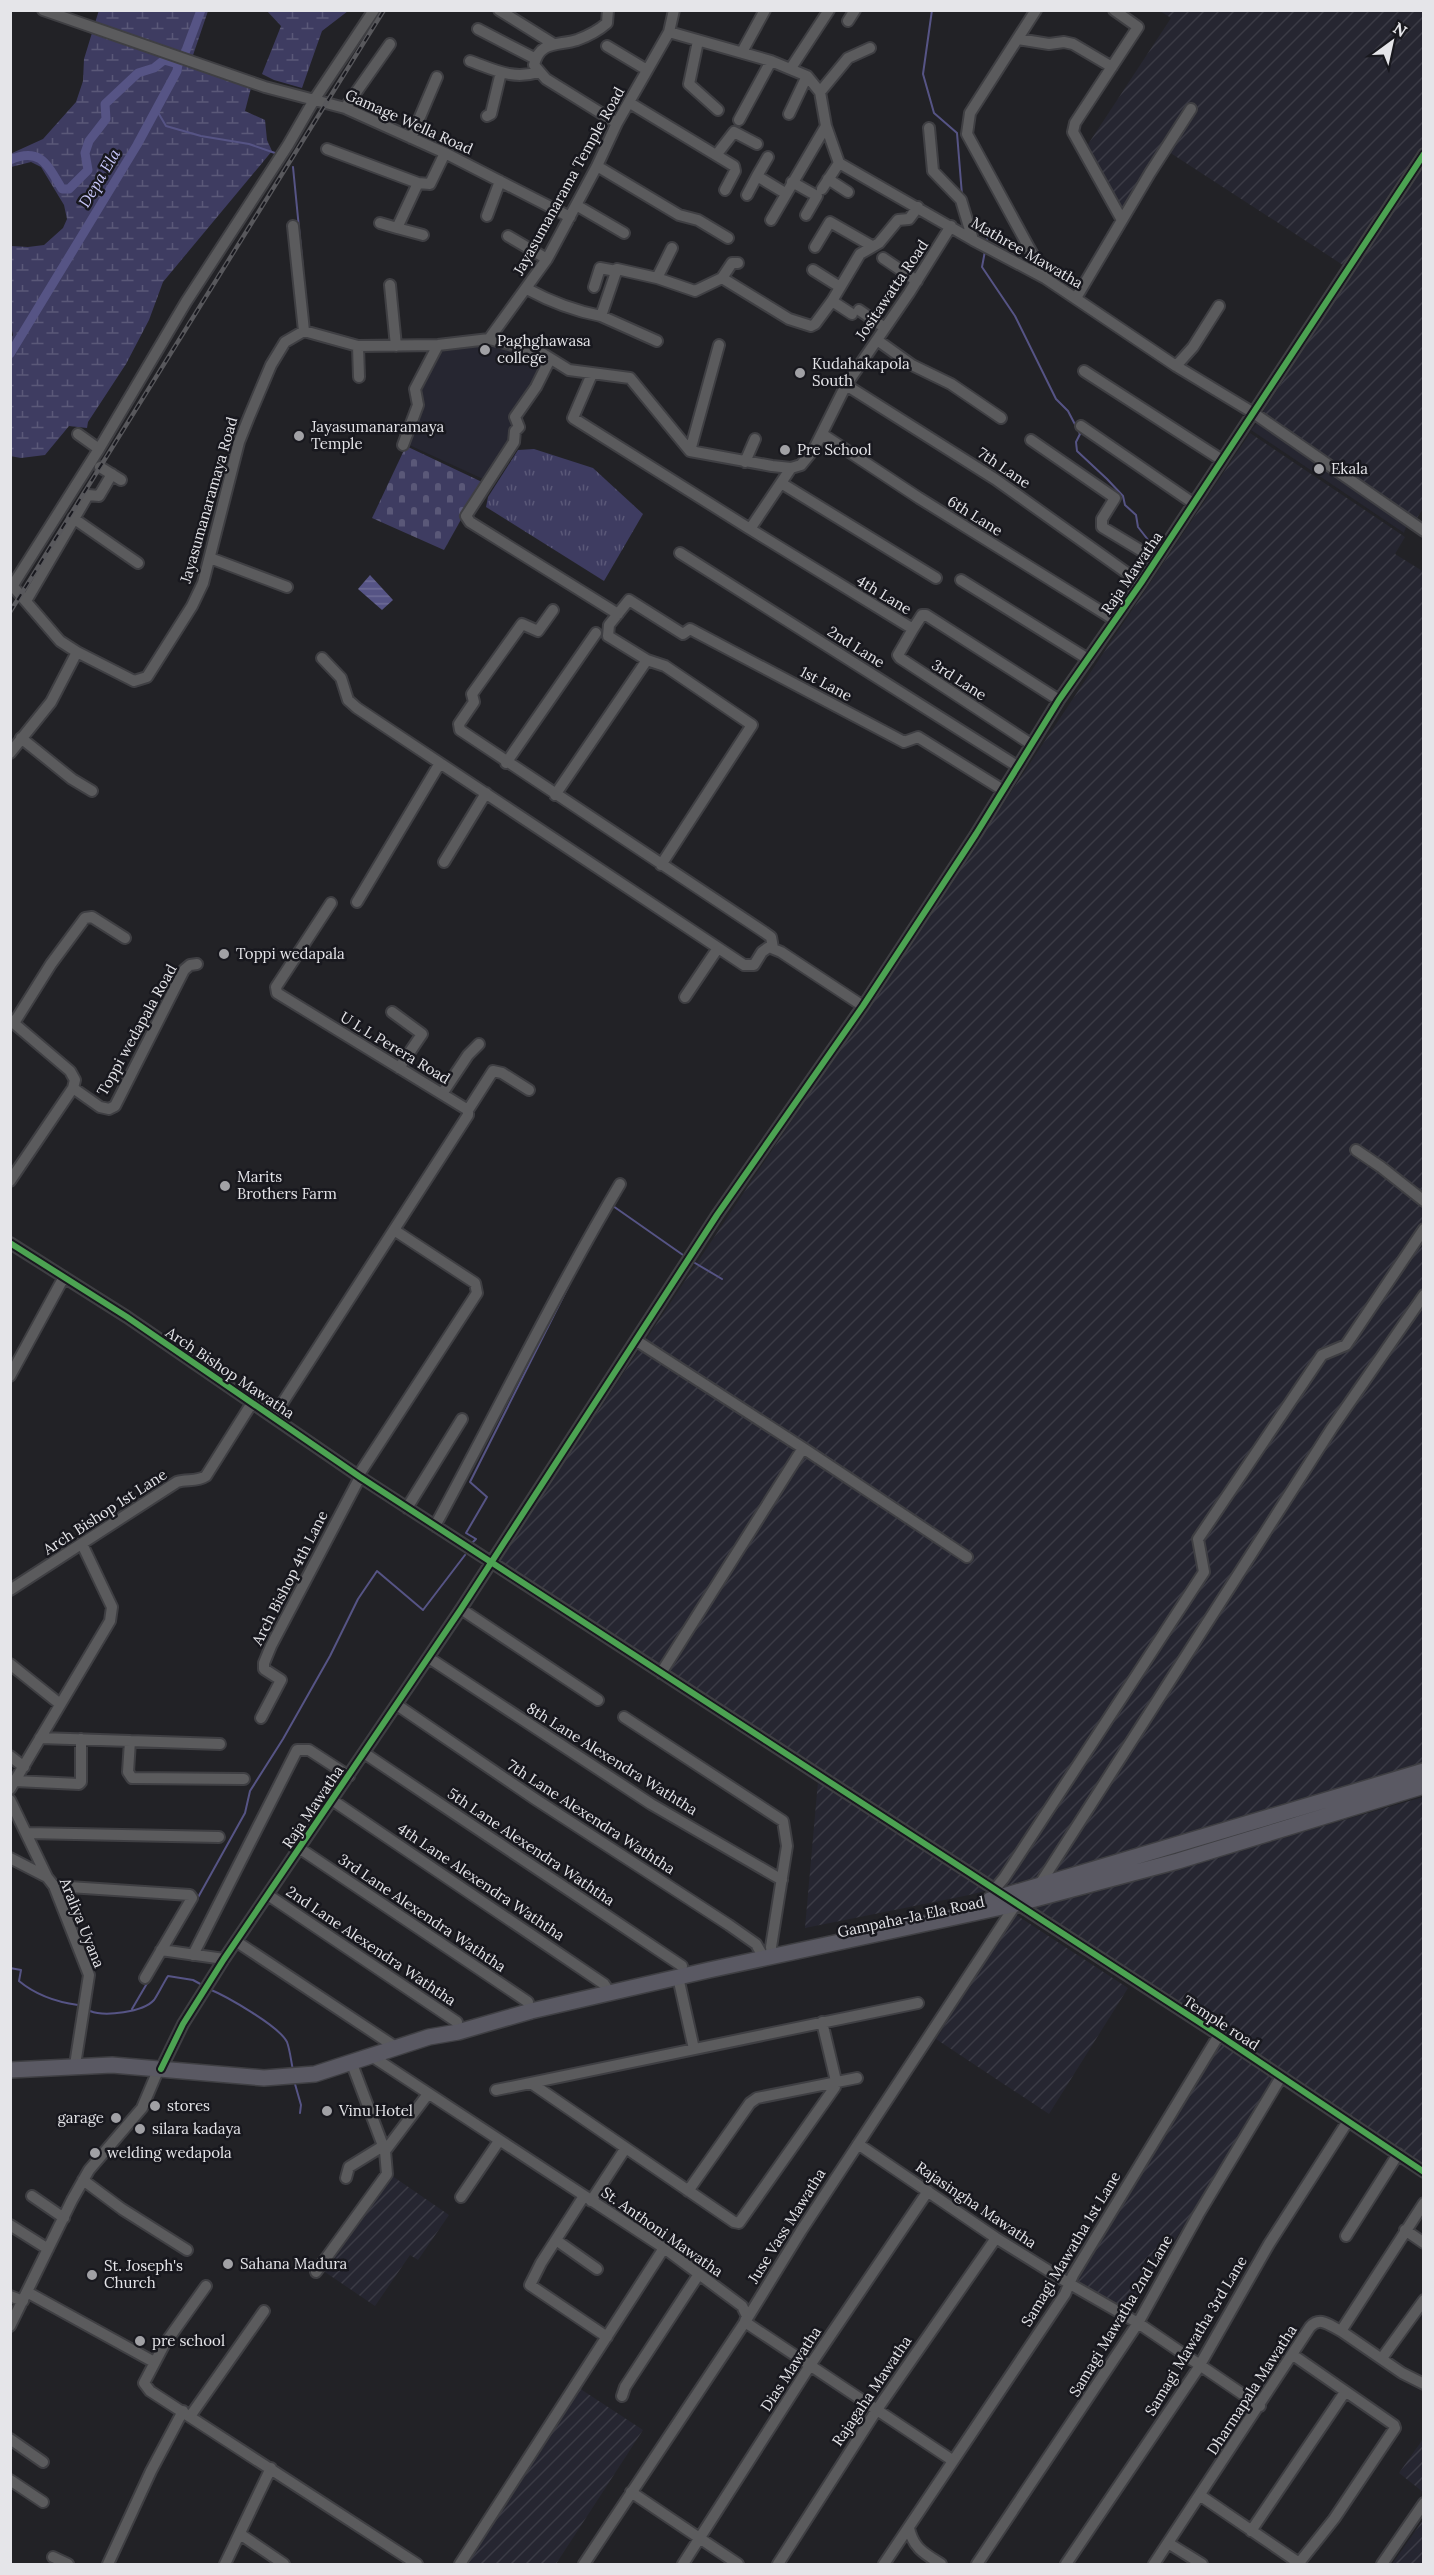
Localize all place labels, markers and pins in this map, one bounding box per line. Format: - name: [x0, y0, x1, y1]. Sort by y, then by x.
- place label: Paghghawasa college: [497, 331, 591, 367]
- marker: Paghghawasa college: [478, 343, 492, 357]
- place label: Kudahakapola South: [812, 354, 910, 390]
- marker: Kudahakapola South: [793, 366, 807, 380]
- place label: Jayasumanaramaya Temple: [310, 417, 445, 453]
- marker: Jayasumanaramaya Temple: [292, 429, 306, 443]
- place label: Pre School: [797, 440, 872, 459]
- marker: Pre School: [778, 443, 792, 457]
- place label: Ekala: [1331, 459, 1368, 478]
- marker: Ekala: [1312, 462, 1326, 476]
- place label: Toppi wedapala: [236, 944, 345, 963]
- marker: Toppi wedapala: [217, 947, 231, 961]
- place label: Marits Brothers Farm: [237, 1167, 337, 1203]
- marker: Marits Brothers Farm: [218, 1179, 232, 1193]
- place label: stores: [167, 2096, 210, 2115]
- marker: stores: [148, 2099, 162, 2113]
- place label: Vinu Hotel: [338, 2101, 413, 2120]
- marker: Vinu Hotel: [320, 2104, 334, 2118]
- place label: garage: [57, 2108, 104, 2127]
- marker: garage: [109, 2111, 123, 2125]
- place label: silara kadaya: [152, 2119, 241, 2138]
- marker: silara kadaya: [133, 2122, 147, 2136]
- place label: welding wedapola: [107, 2143, 232, 2162]
- marker: welding wedapola: [88, 2146, 102, 2160]
- place label: Sahana Madura: [240, 2254, 348, 2273]
- place label: St. Joseph's Church: [104, 2256, 183, 2292]
- marker: Sahana Madura: [221, 2257, 235, 2271]
- marker: St. Joseph's Church: [85, 2268, 99, 2282]
- place label: pre school: [152, 2331, 225, 2350]
- marker: pre school: [133, 2334, 147, 2348]

